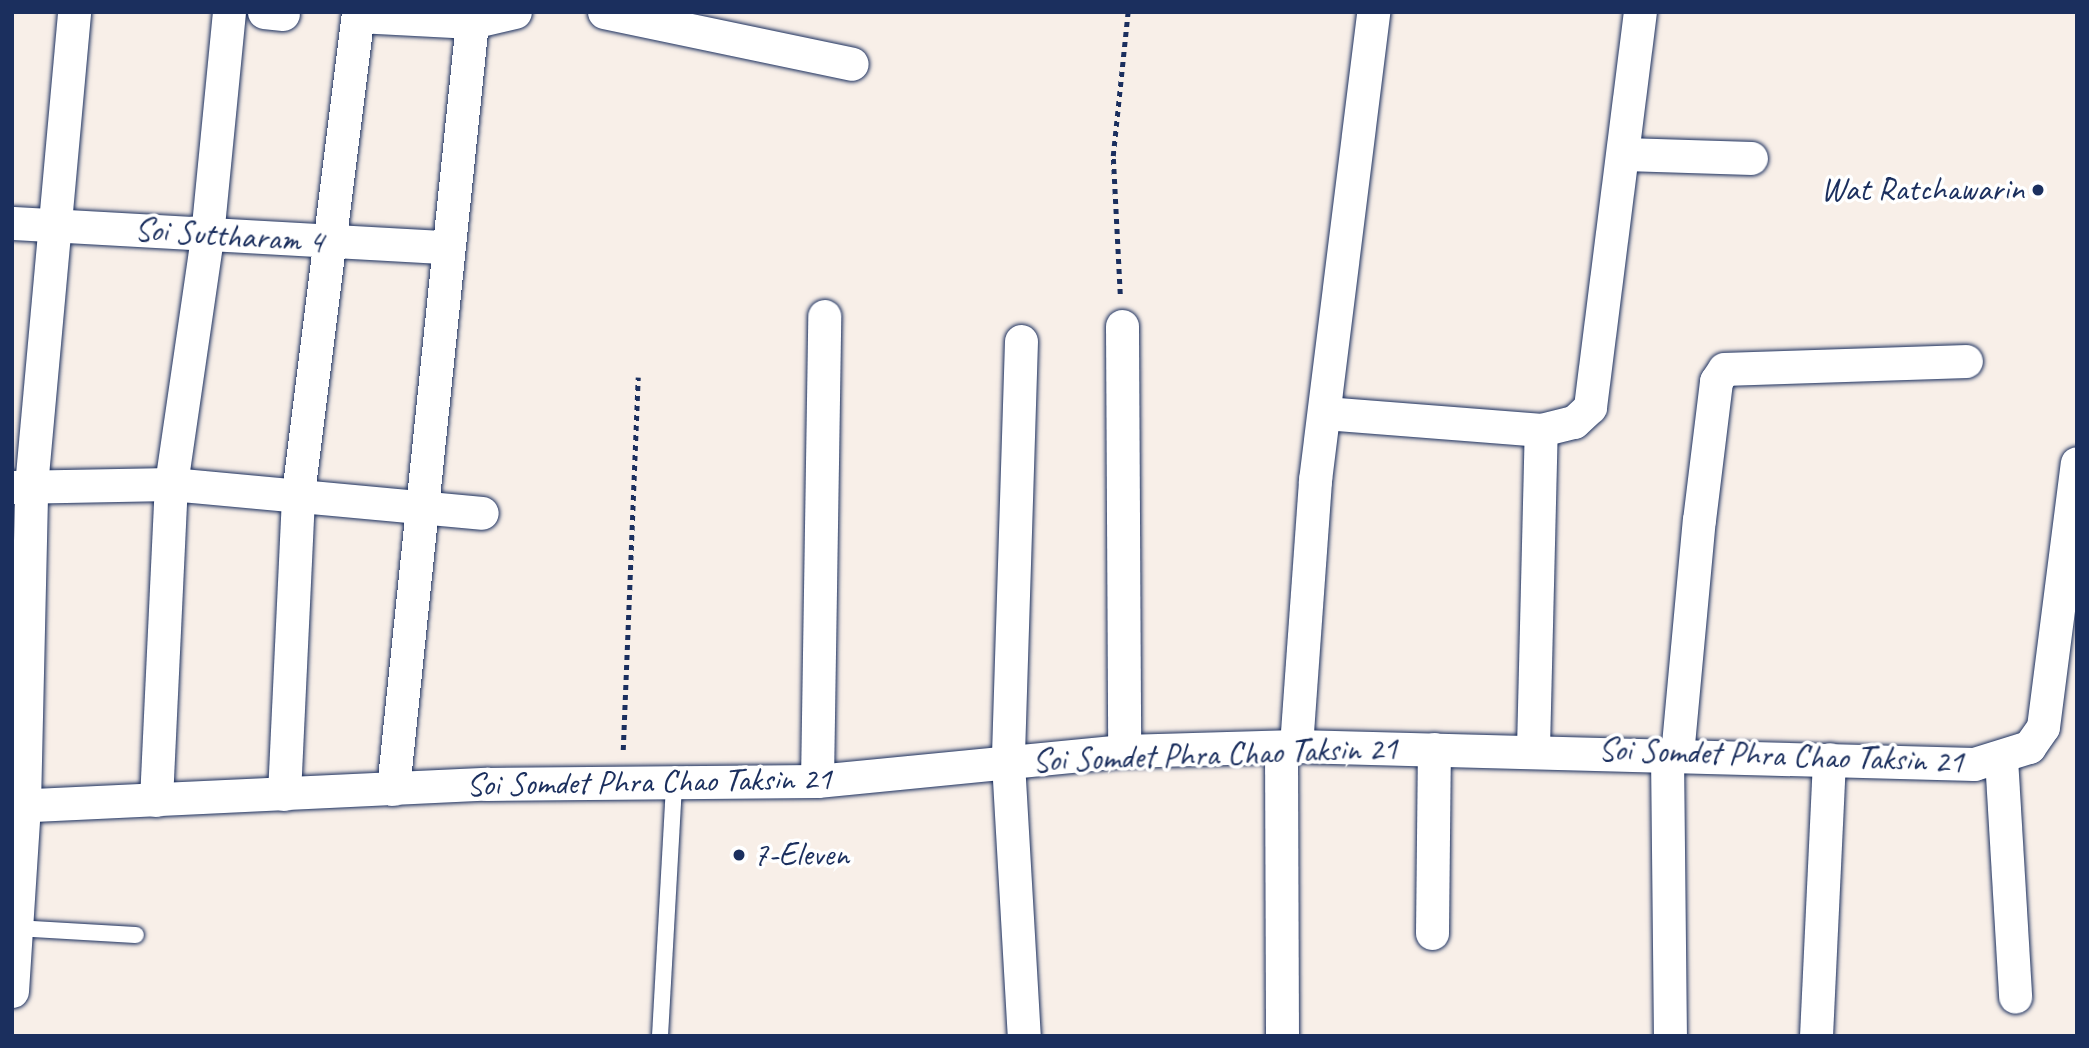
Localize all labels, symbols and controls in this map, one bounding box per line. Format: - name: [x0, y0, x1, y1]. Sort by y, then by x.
- place label: Wat Ratchawarin: [1821, 170, 2024, 210]
- marker: Wat Ratchawarin: [2030, 182, 2046, 198]
- street label: Soi Suttharam 4: [134, 210, 324, 262]
- street label: Soi Somdet Phra Chao Taksin 21: [1030, 729, 1400, 781]
- street label: Soi Somdet Phra Chao Taksin 21: [1596, 730, 1966, 782]
- street label: Soi Somdet Phra Chao Taksin 21: [464, 759, 834, 805]
- place label: 7-Eleven: [753, 835, 849, 875]
- marker: 7-Eleven: [731, 847, 747, 863]

